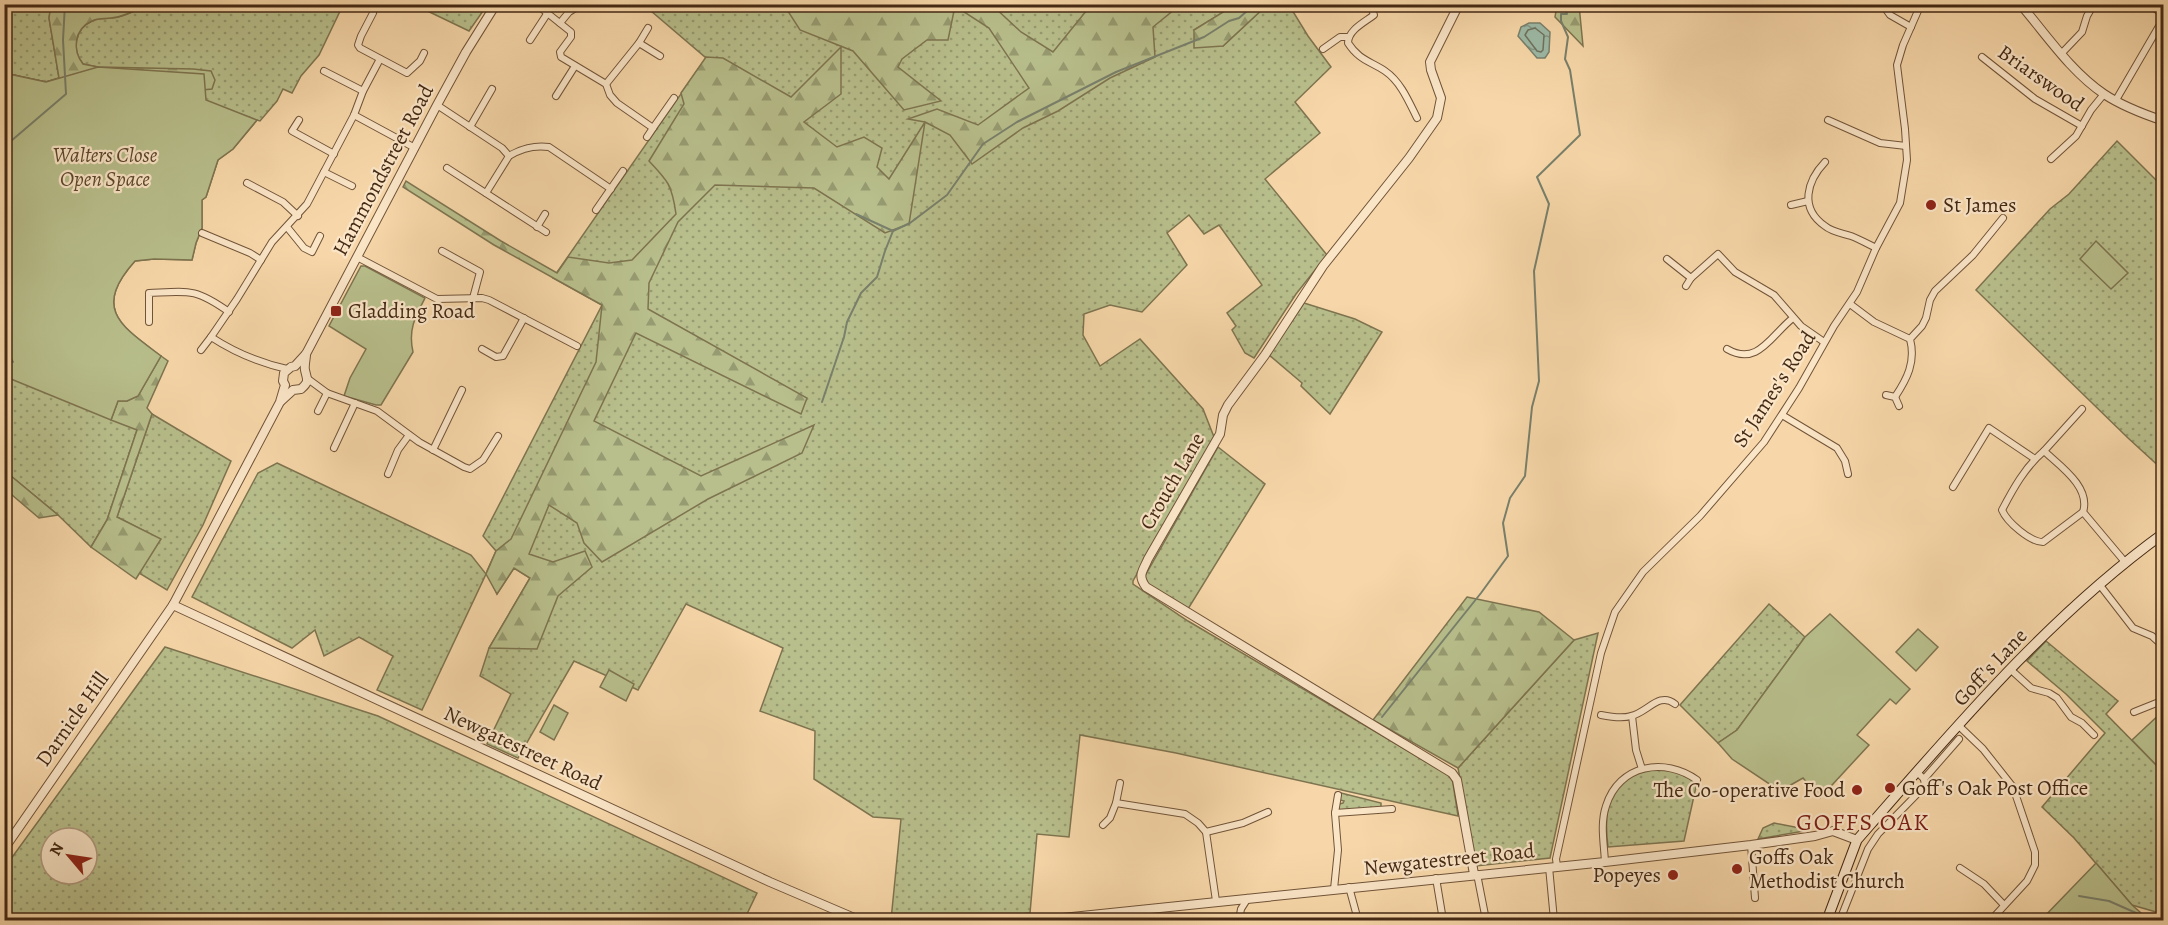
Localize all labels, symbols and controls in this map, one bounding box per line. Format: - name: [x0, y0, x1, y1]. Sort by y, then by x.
- street label: Briarswood: [1992, 38, 2090, 118]
- street label: Hammondstreet Road: [326, 79, 440, 261]
- park label: Walters Close Open Space: [53, 141, 158, 193]
- place label: St James: [1943, 191, 2017, 219]
- marker: St James: [1924, 198, 1938, 212]
- place label: Gladding Road: [348, 297, 476, 325]
- marker: Gladding Road: [329, 304, 343, 318]
- street label: St James's Road: [1726, 325, 1823, 453]
- street label: Crouch Lane: [1133, 427, 1211, 535]
- street label: Goff's Lane: [1947, 622, 2033, 712]
- street label: Darnicle Hill: [29, 666, 115, 772]
- street label: Newgatestreet Road: [439, 699, 607, 797]
- place label: Goff's Oak Post Office: [1902, 774, 2088, 802]
- place label: The Co-operative Food: [1653, 776, 1846, 804]
- marker: Goff's Oak Post Office: [1883, 781, 1897, 795]
- marker: The Co-operative Food: [1850, 783, 1864, 797]
- district label: GOFFS OAK: [1796, 806, 1930, 838]
- north arrow: [39, 826, 99, 886]
- street label: Newgatestreet Road: [1362, 836, 1537, 882]
- text: N: [44, 838, 69, 860]
- place label: Goffs Oak Methodist Church: [1749, 843, 1905, 895]
- place label: Popeyes: [1593, 861, 1661, 889]
- marker: Goffs Oak Methodist Church: [1730, 862, 1744, 876]
- marker: Popeyes: [1666, 868, 1680, 882]

